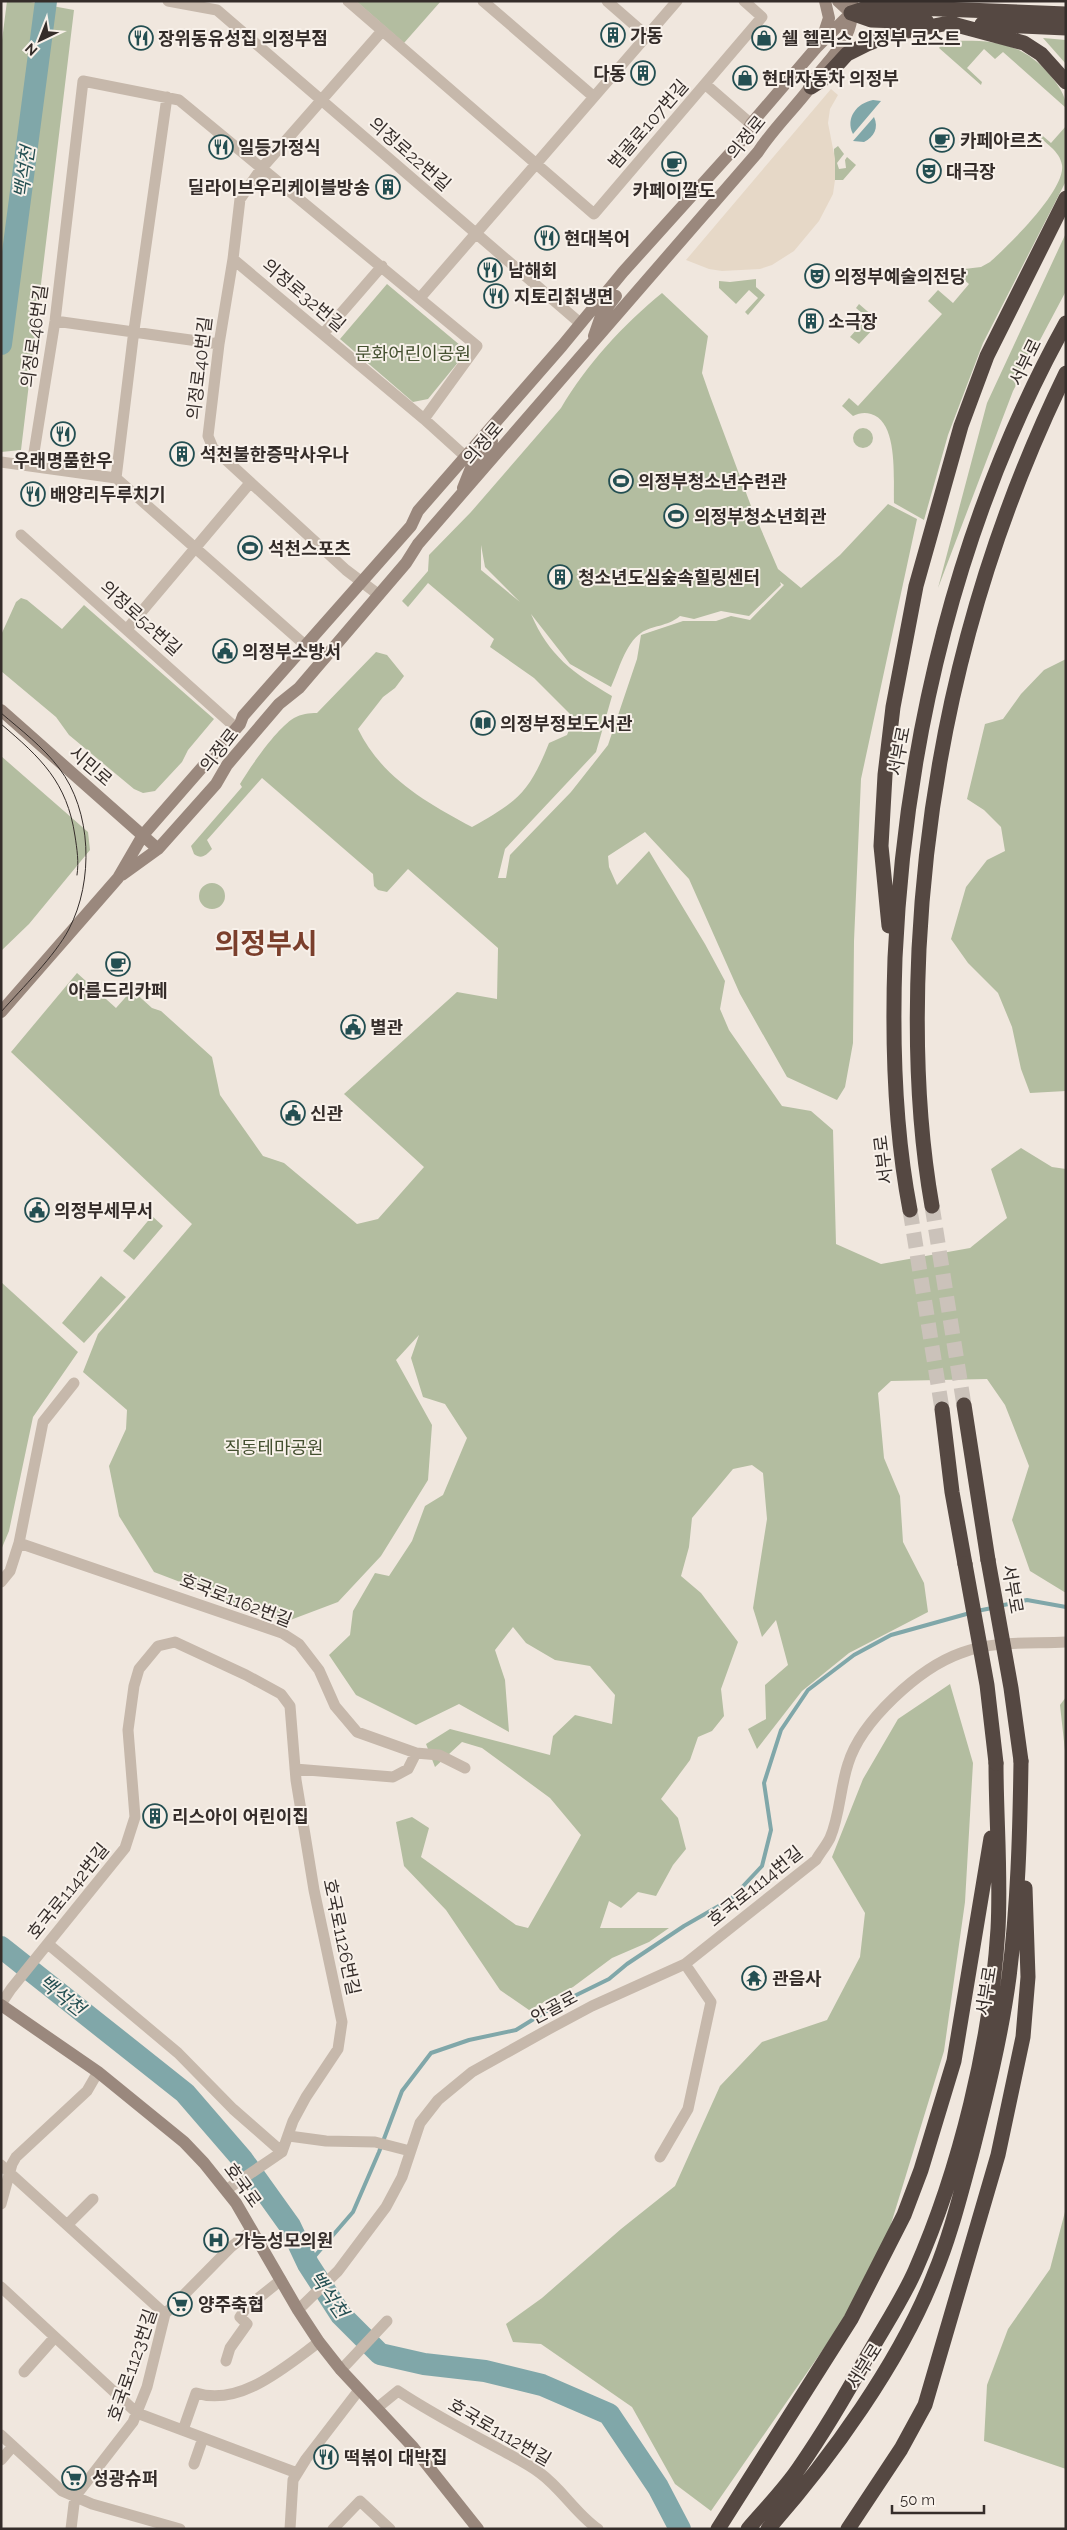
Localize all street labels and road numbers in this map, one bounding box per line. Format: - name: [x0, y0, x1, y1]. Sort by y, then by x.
- street label: 범골로107번길: [604, 75, 692, 173]
- street label: 의정로: [722, 111, 770, 163]
- street label: 의정로22번길: [365, 113, 455, 195]
- street label: 의정로32번길: [258, 254, 350, 336]
- street label: 의정로46번길: [16, 283, 52, 389]
- street label: 의정로40번길: [182, 315, 216, 421]
- street label: 서부로: [1005, 335, 1045, 389]
- street label: 의정로: [459, 417, 507, 469]
- street label: 의정로52번길: [96, 576, 186, 660]
- street label: 의정로: [195, 724, 243, 776]
- street label: 서부로: [884, 725, 914, 777]
- street label: 시민로: [65, 742, 117, 790]
- street label: 서부로: [870, 1134, 896, 1186]
- street label: 서부로: [998, 1563, 1028, 1615]
- street label: 호국로1162번길: [177, 1569, 295, 1631]
- street label: 호국로1142번길: [23, 1839, 113, 1943]
- street label: 호국로1114번길: [703, 1841, 807, 1931]
- street label: 호국로1126번길: [319, 1877, 365, 1997]
- street label: 서부로: [972, 1965, 1000, 2017]
- street label: 안골로: [527, 1986, 581, 2028]
- street label: 호국로: [220, 2159, 266, 2211]
- street label: 호국로1123번길: [103, 2306, 161, 2424]
- street label: 서부로: [842, 2339, 886, 2393]
- street label: 호국로1112번길: [445, 2394, 555, 2470]

